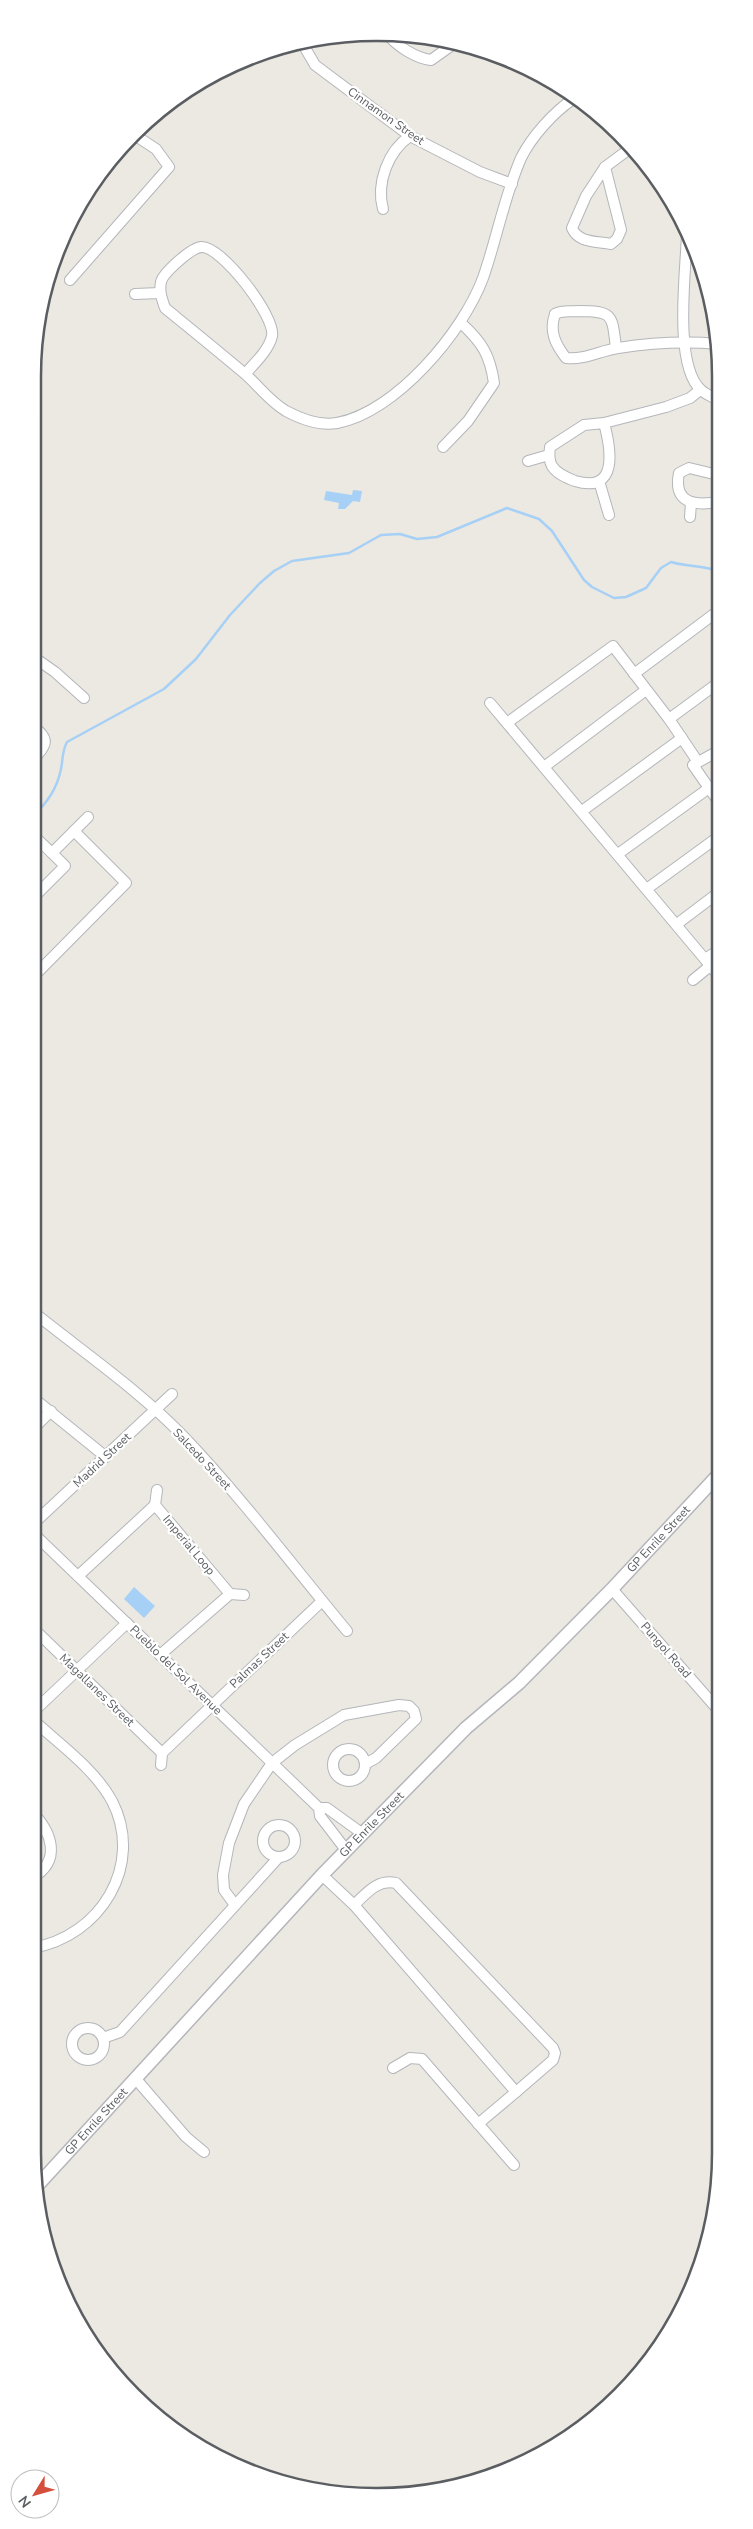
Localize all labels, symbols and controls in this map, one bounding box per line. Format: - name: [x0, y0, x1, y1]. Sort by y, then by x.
- street label: Cinnamon Street: [344, 84, 428, 149]
- street label: Salcedo Street: [169, 1425, 235, 1494]
- street label: Madrid Street: [70, 1429, 135, 1491]
- street label: GP Enrile Street: [623, 1502, 694, 1576]
- street label: Imperial Loop: [159, 1512, 219, 1578]
- street label: Pungol Road: [637, 1619, 695, 1681]
- street label: Pueblo del Sol Avenue: [126, 1622, 226, 1718]
- street label: Palmas Street: [226, 1628, 293, 1692]
- street label: Magallanes Street: [56, 1650, 138, 1730]
- street label: GP Enrile Street: [336, 1788, 408, 1861]
- street label: GP Enrile Street: [61, 2084, 132, 2159]
- north arrow: [10, 2469, 60, 2519]
- text: N: [14, 2492, 36, 2511]

